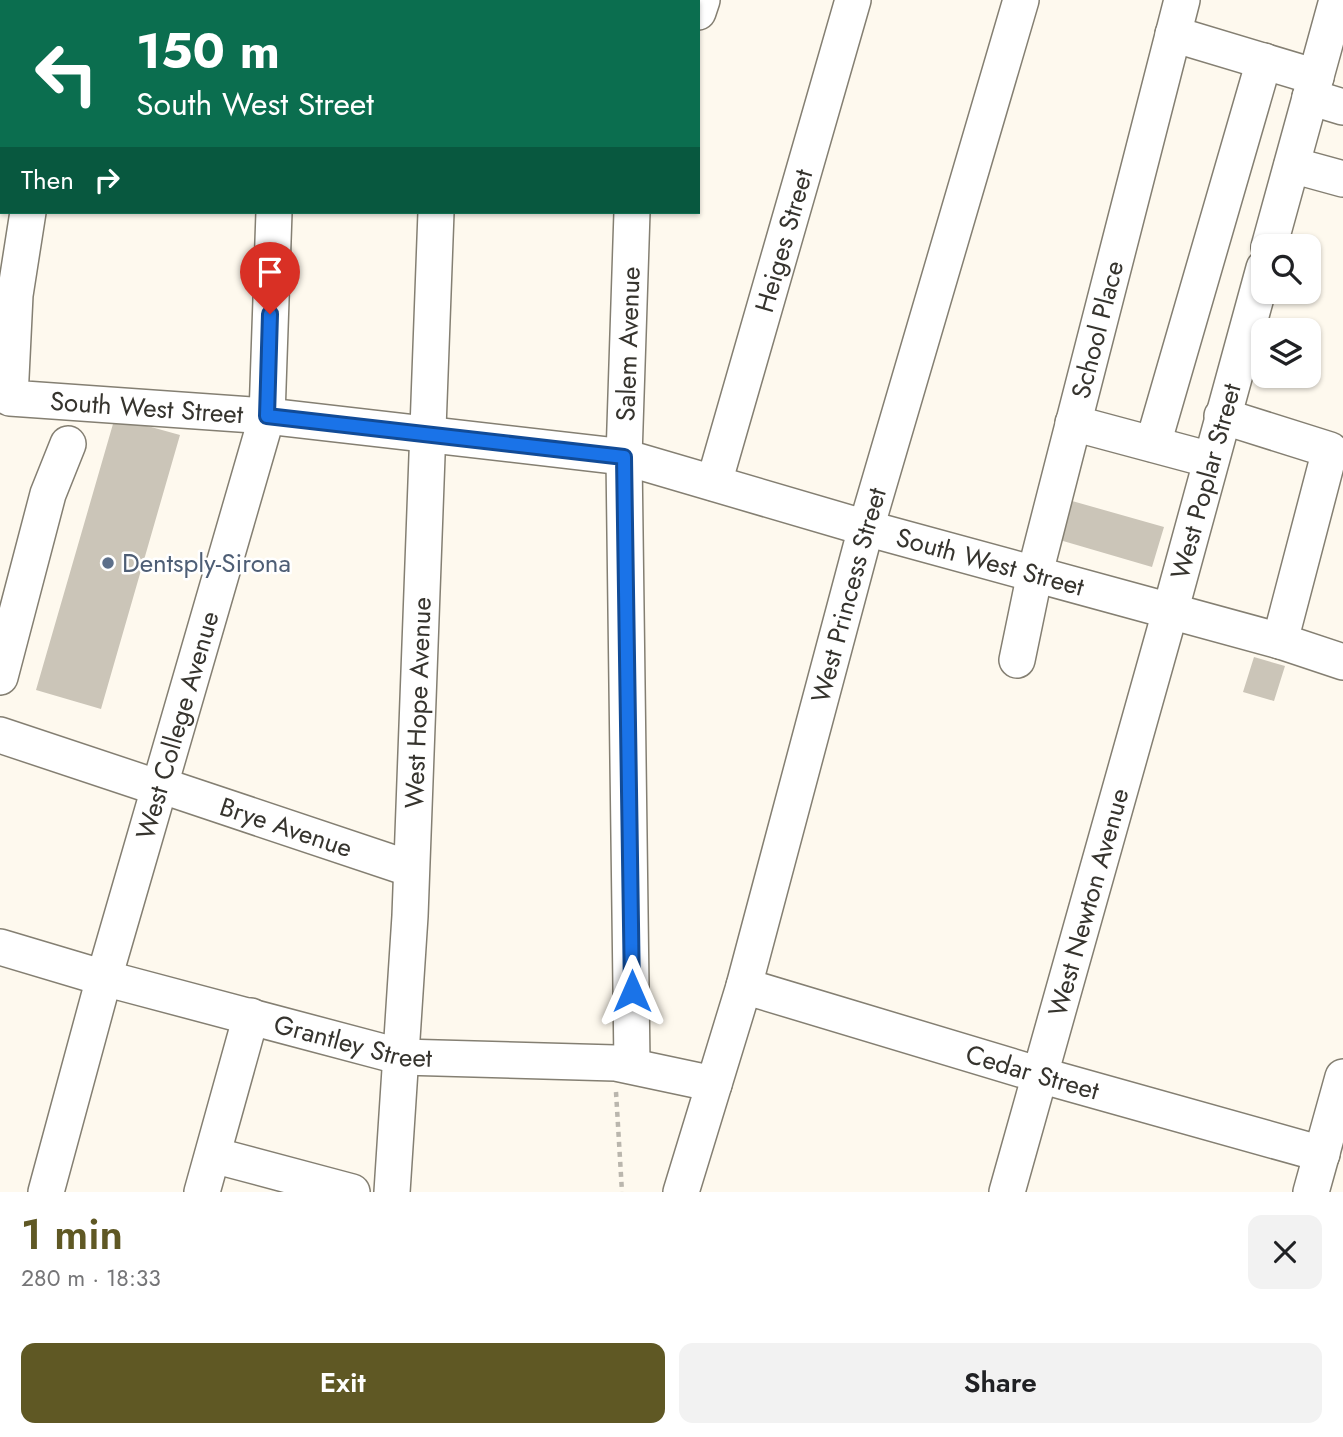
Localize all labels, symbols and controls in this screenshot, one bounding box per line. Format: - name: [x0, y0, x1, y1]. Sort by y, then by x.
- text: 150 m: [136, 16, 280, 86]
- icon: left: [21, 28, 112, 119]
- text: South West Street: [136, 81, 374, 127]
- text: Then: [21, 161, 74, 199]
- icon: right: [88, 161, 126, 199]
- street label: Heiges Street: [745, 164, 823, 317]
- map controls: [1251, 234, 1321, 388]
- button: search: [1251, 234, 1321, 304]
- pin: [240, 242, 300, 314]
- icon: arrive: [251, 253, 289, 291]
- street label: School Place: [1061, 257, 1133, 403]
- street label: Salem Avenue: [606, 266, 650, 422]
- button: layers: [1251, 318, 1321, 388]
- street label: West Poplar Street: [1161, 378, 1251, 583]
- street label: South West Street: [49, 382, 245, 433]
- street label: West Princess Street: [801, 482, 896, 707]
- street label: South West Street: [892, 518, 1089, 606]
- place label: Dentsply-Sirona: [122, 544, 291, 582]
- marker: Dentsply-Sirona: [100, 555, 116, 571]
- street label: West Hope Avenue: [395, 596, 441, 809]
- street label: West College Avenue: [126, 606, 228, 844]
- street label: West Newton Avenue: [1038, 784, 1139, 1021]
- street label: Brye Avenue: [215, 787, 357, 867]
- position arrow: [595, 954, 669, 1028]
- street label: Grantley Street: [270, 1005, 433, 1077]
- street label: Cedar Street: [961, 1035, 1104, 1110]
- text: 1 min: [21, 1204, 123, 1265]
- button: close: [1248, 1215, 1322, 1289]
- text: 280 m · 18:33: [21, 1261, 161, 1295]
- button: Exit: [21, 1343, 665, 1423]
- button: Share: [679, 1343, 1322, 1423]

